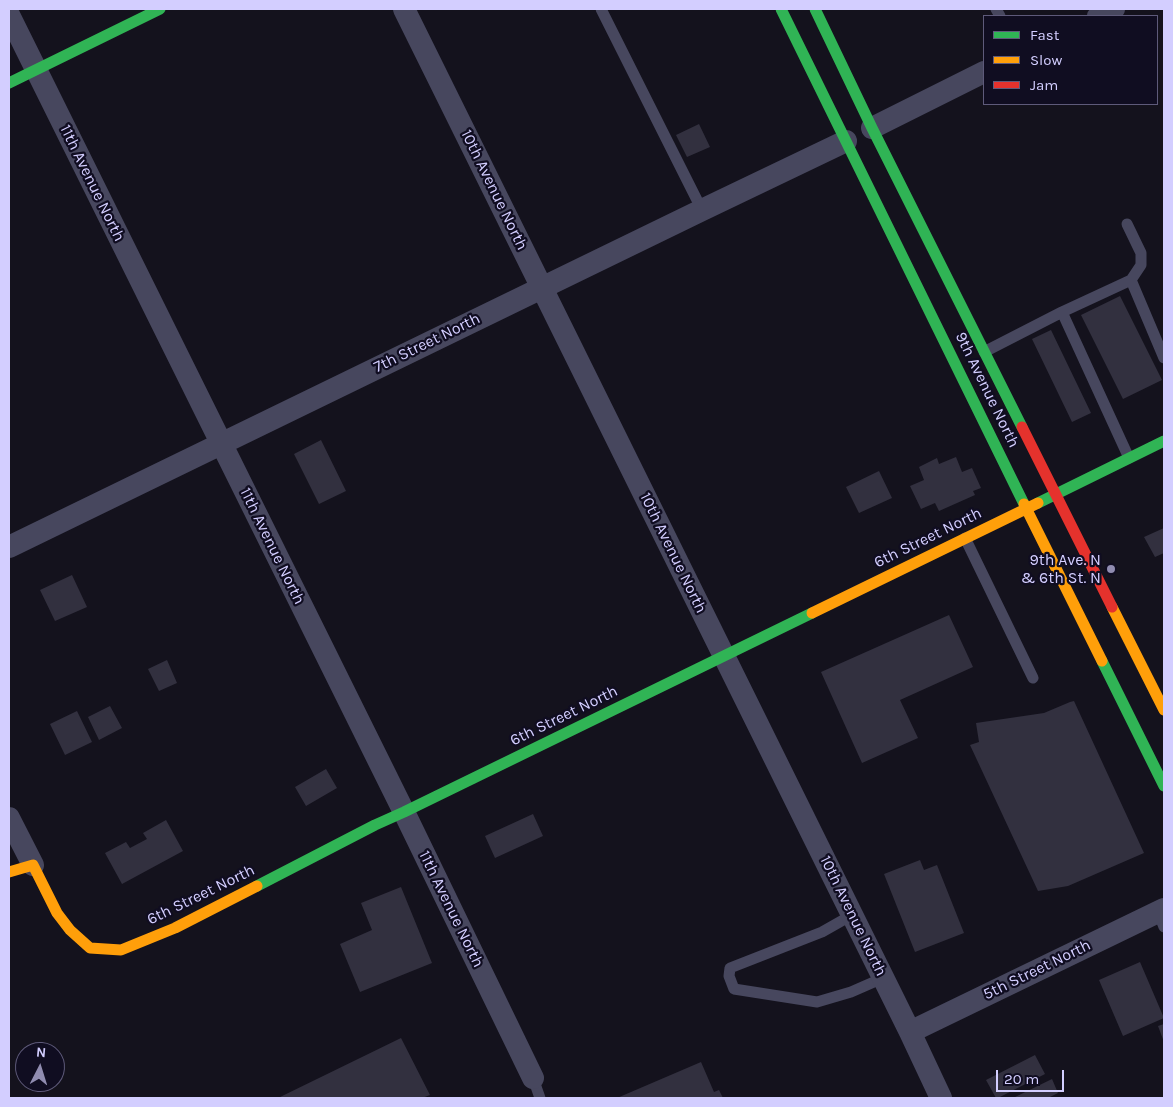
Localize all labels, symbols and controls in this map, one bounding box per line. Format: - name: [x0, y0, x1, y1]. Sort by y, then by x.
- legend: [983, 15, 1158, 105]
- text: Fast: [1030, 26, 1059, 44]
- text: Slow: [1030, 51, 1062, 69]
- text: Jam: [1030, 76, 1058, 94]
- street label: 11th Avenue North: [55, 121, 129, 245]
- street label: 10th Avenue North: [456, 127, 532, 253]
- street label: 7th Street North: [371, 309, 483, 377]
- street label: 9th Avenue North: [951, 329, 1023, 451]
- street label: 11th Avenue North: [235, 484, 309, 608]
- street label: 10th Avenue North: [635, 490, 711, 616]
- street label: 6th Street North: [871, 504, 985, 572]
- place label: 9th Ave. N & 6th St. N: [1021, 550, 1101, 588]
- marker: 9th Ave. N & 6th St. N: [1105, 563, 1117, 575]
- street label: 6th Street North: [507, 682, 621, 750]
- street label: 11th Avenue North: [414, 847, 488, 971]
- street label: 10th Avenue North: [815, 853, 891, 979]
- street label: 6th Street North: [144, 861, 258, 929]
- street label: 5th Street North: [980, 936, 1094, 1004]
- north arrow: [15, 1042, 65, 1092]
- text: N: [36, 1044, 47, 1061]
- scale bar: [998, 1060, 1066, 1092]
- text: 20 m: [1004, 1070, 1039, 1088]

